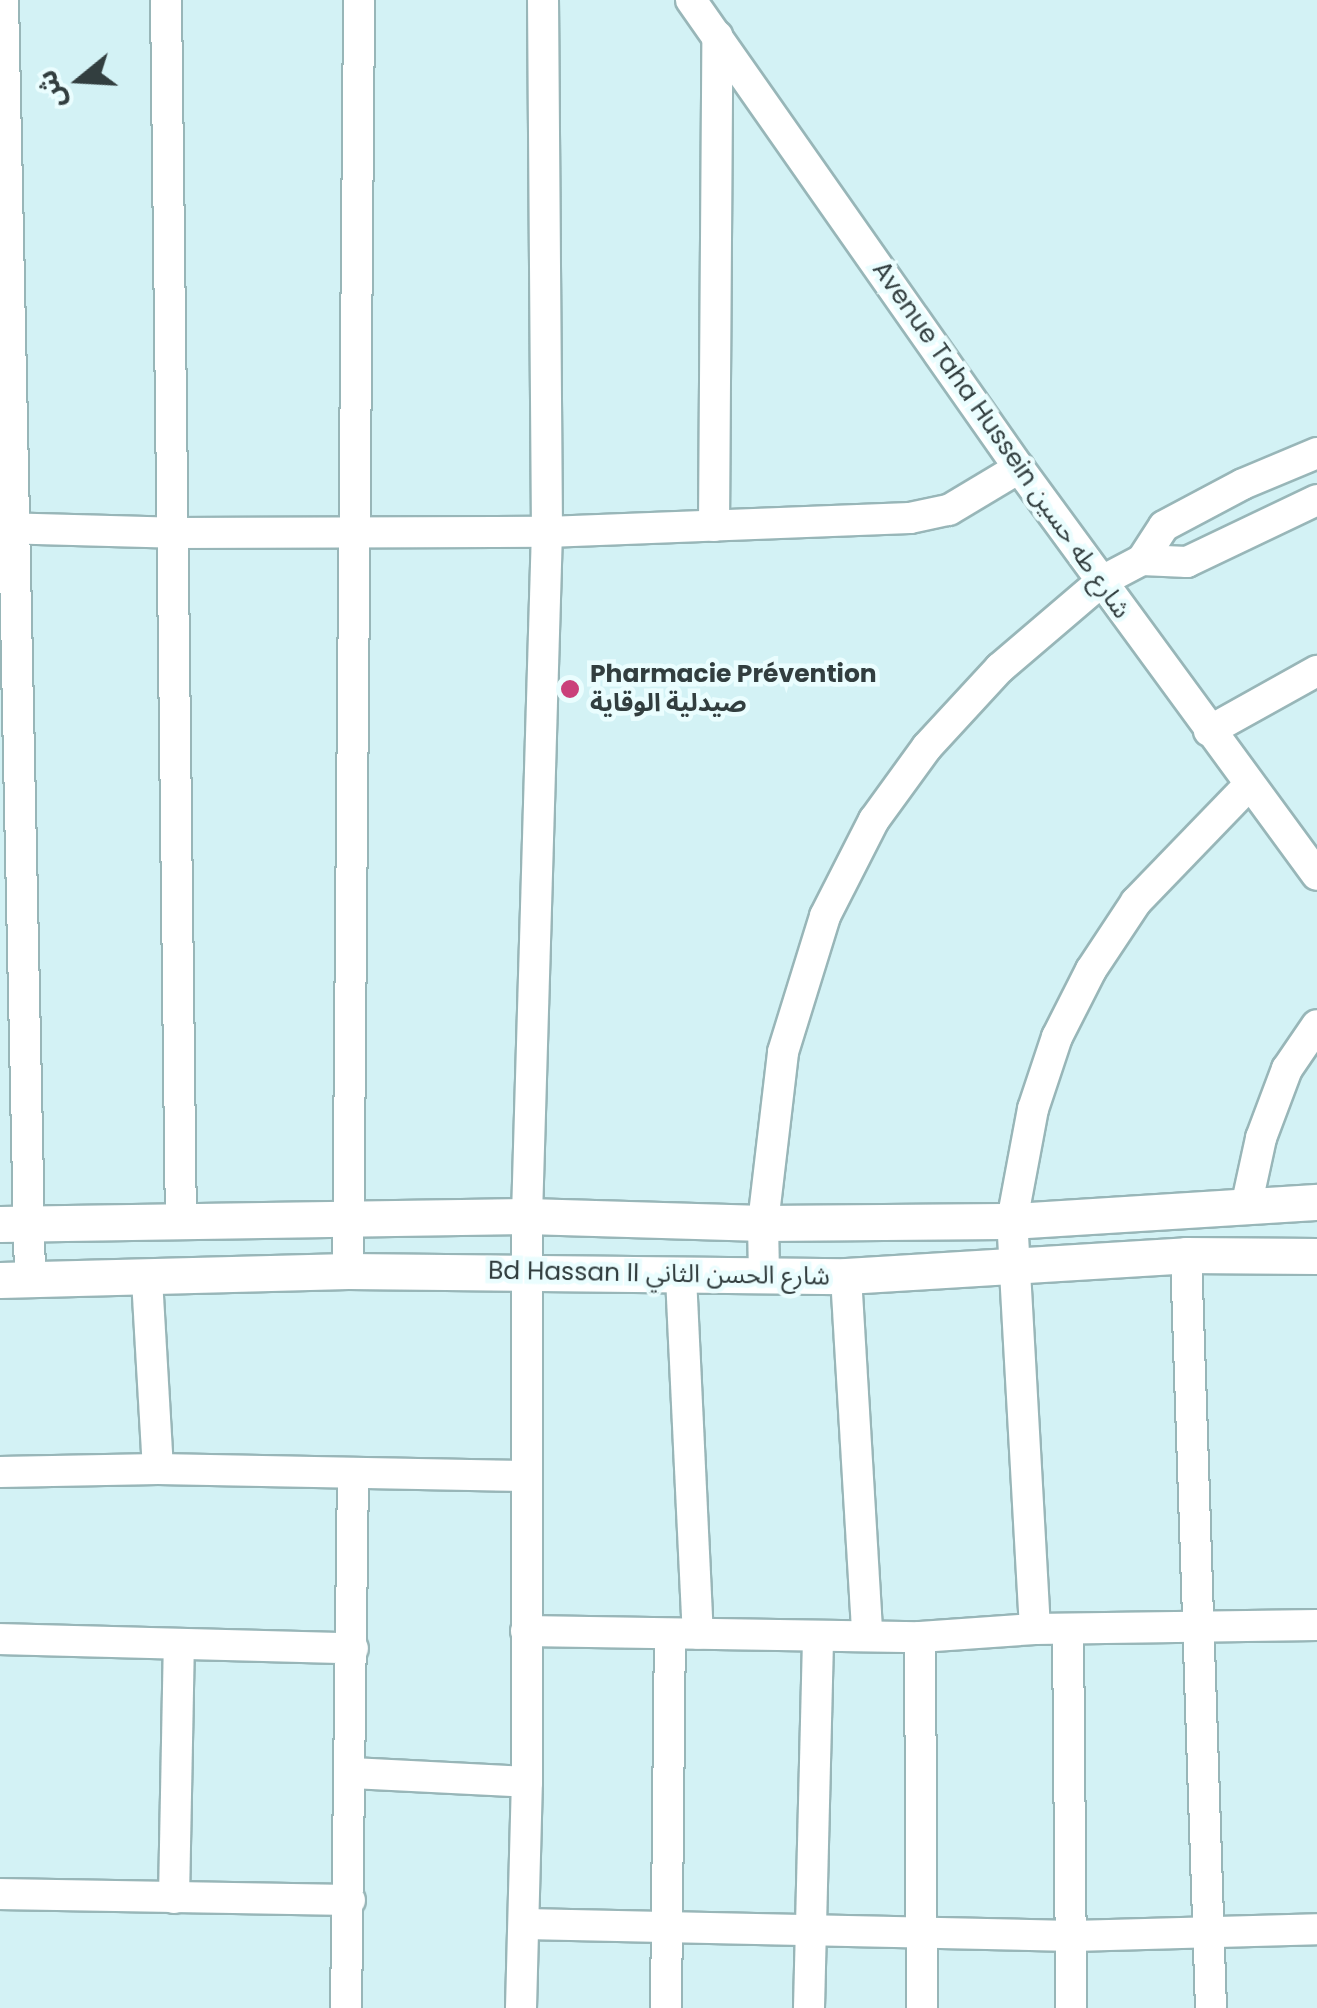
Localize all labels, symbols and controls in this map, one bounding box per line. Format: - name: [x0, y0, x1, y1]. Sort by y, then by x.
- north arrow: [30, 30, 130, 130]
- text: ش: [27, 65, 75, 114]
- street label: Avenue Taha Hussein شارع طه حسين: [866, 256, 1136, 624]
- place label: Pharmacie Prévention صيدلية الوقاية: [590, 660, 877, 719]
- marker: Pharmacie Prévention صيدلية الوقاية: [559, 678, 581, 700]
- street label: Bd Hassan II شارع الحسن الثاني: [488, 1256, 830, 1292]

